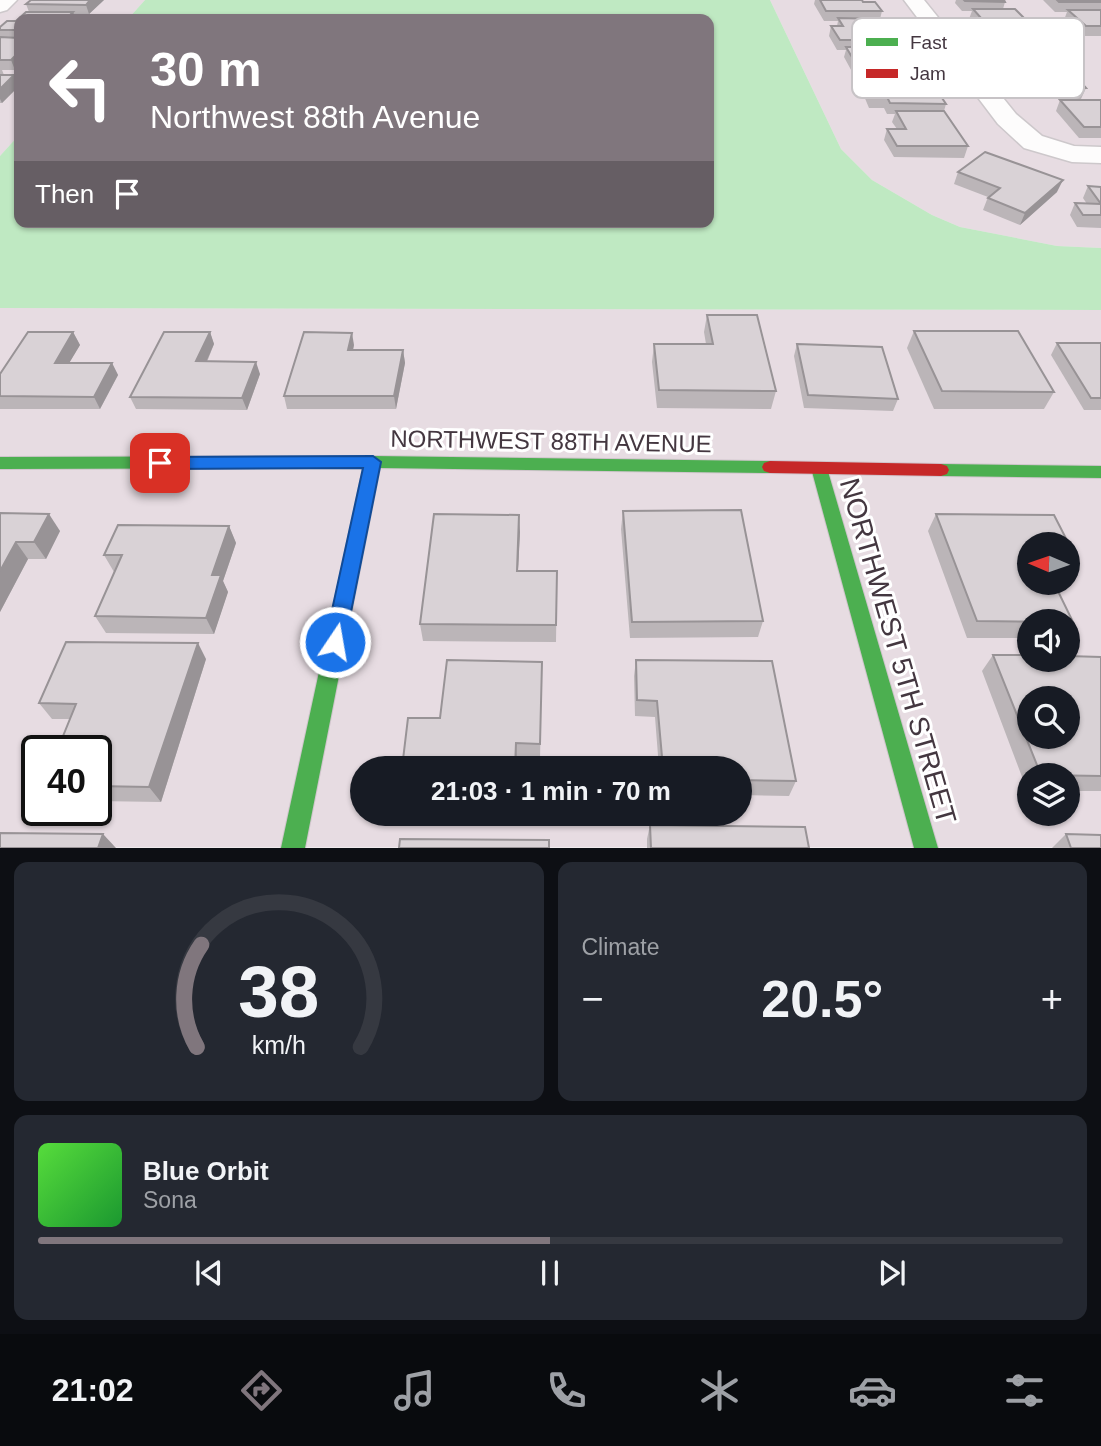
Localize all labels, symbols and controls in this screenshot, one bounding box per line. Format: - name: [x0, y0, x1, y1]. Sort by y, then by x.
- legend: [852, 18, 1084, 98]
- text: Fast: [910, 32, 948, 53]
- icon: left: [35, 42, 126, 133]
- text: 30 m: [150, 42, 262, 96]
- text: Jam: [910, 63, 946, 84]
- text: Northwest 88th Avenue: [150, 99, 480, 135]
- icon: arrive: [108, 175, 146, 213]
- text: Then: [35, 179, 94, 209]
- street label: NORTHWEST 88TH AVENUE: [390, 425, 712, 457]
- pin: [130, 433, 190, 493]
- icon: arrive: [141, 444, 179, 482]
- street label: NORTHWEST 5TH STREET: [834, 475, 962, 827]
- north arrow: [1017, 532, 1080, 595]
- map controls: [1017, 532, 1080, 826]
- position arrow: [298, 605, 372, 679]
- button: sound: [1017, 609, 1080, 672]
- button: search: [1017, 686, 1080, 749]
- speed limit sign: 40: [21, 735, 112, 826]
- button: layers: [1017, 763, 1080, 826]
- text: 21:03 · 1 min · 70 m: [431, 776, 671, 806]
- text: Climate: [582, 934, 659, 960]
- text: 38: [238, 952, 319, 1033]
- text: 20.5°: [761, 970, 883, 1028]
- text: −: [582, 978, 604, 1020]
- text: +: [1041, 978, 1063, 1020]
- text: km/h: [252, 1031, 306, 1059]
- text: Blue Orbit: [143, 1156, 269, 1186]
- text: Sona: [143, 1187, 197, 1213]
- icon: previous: [190, 1254, 228, 1292]
- icon: pause: [531, 1254, 569, 1292]
- icon: next: [873, 1254, 911, 1292]
- icon: directions: [237, 1366, 286, 1415]
- icon: music: [390, 1366, 439, 1415]
- icon: phone: [542, 1366, 591, 1415]
- icon: climate: [695, 1366, 744, 1415]
- icon: car: [848, 1366, 897, 1415]
- icon: filters: [1000, 1366, 1049, 1415]
- text: 21:02: [52, 1372, 134, 1408]

